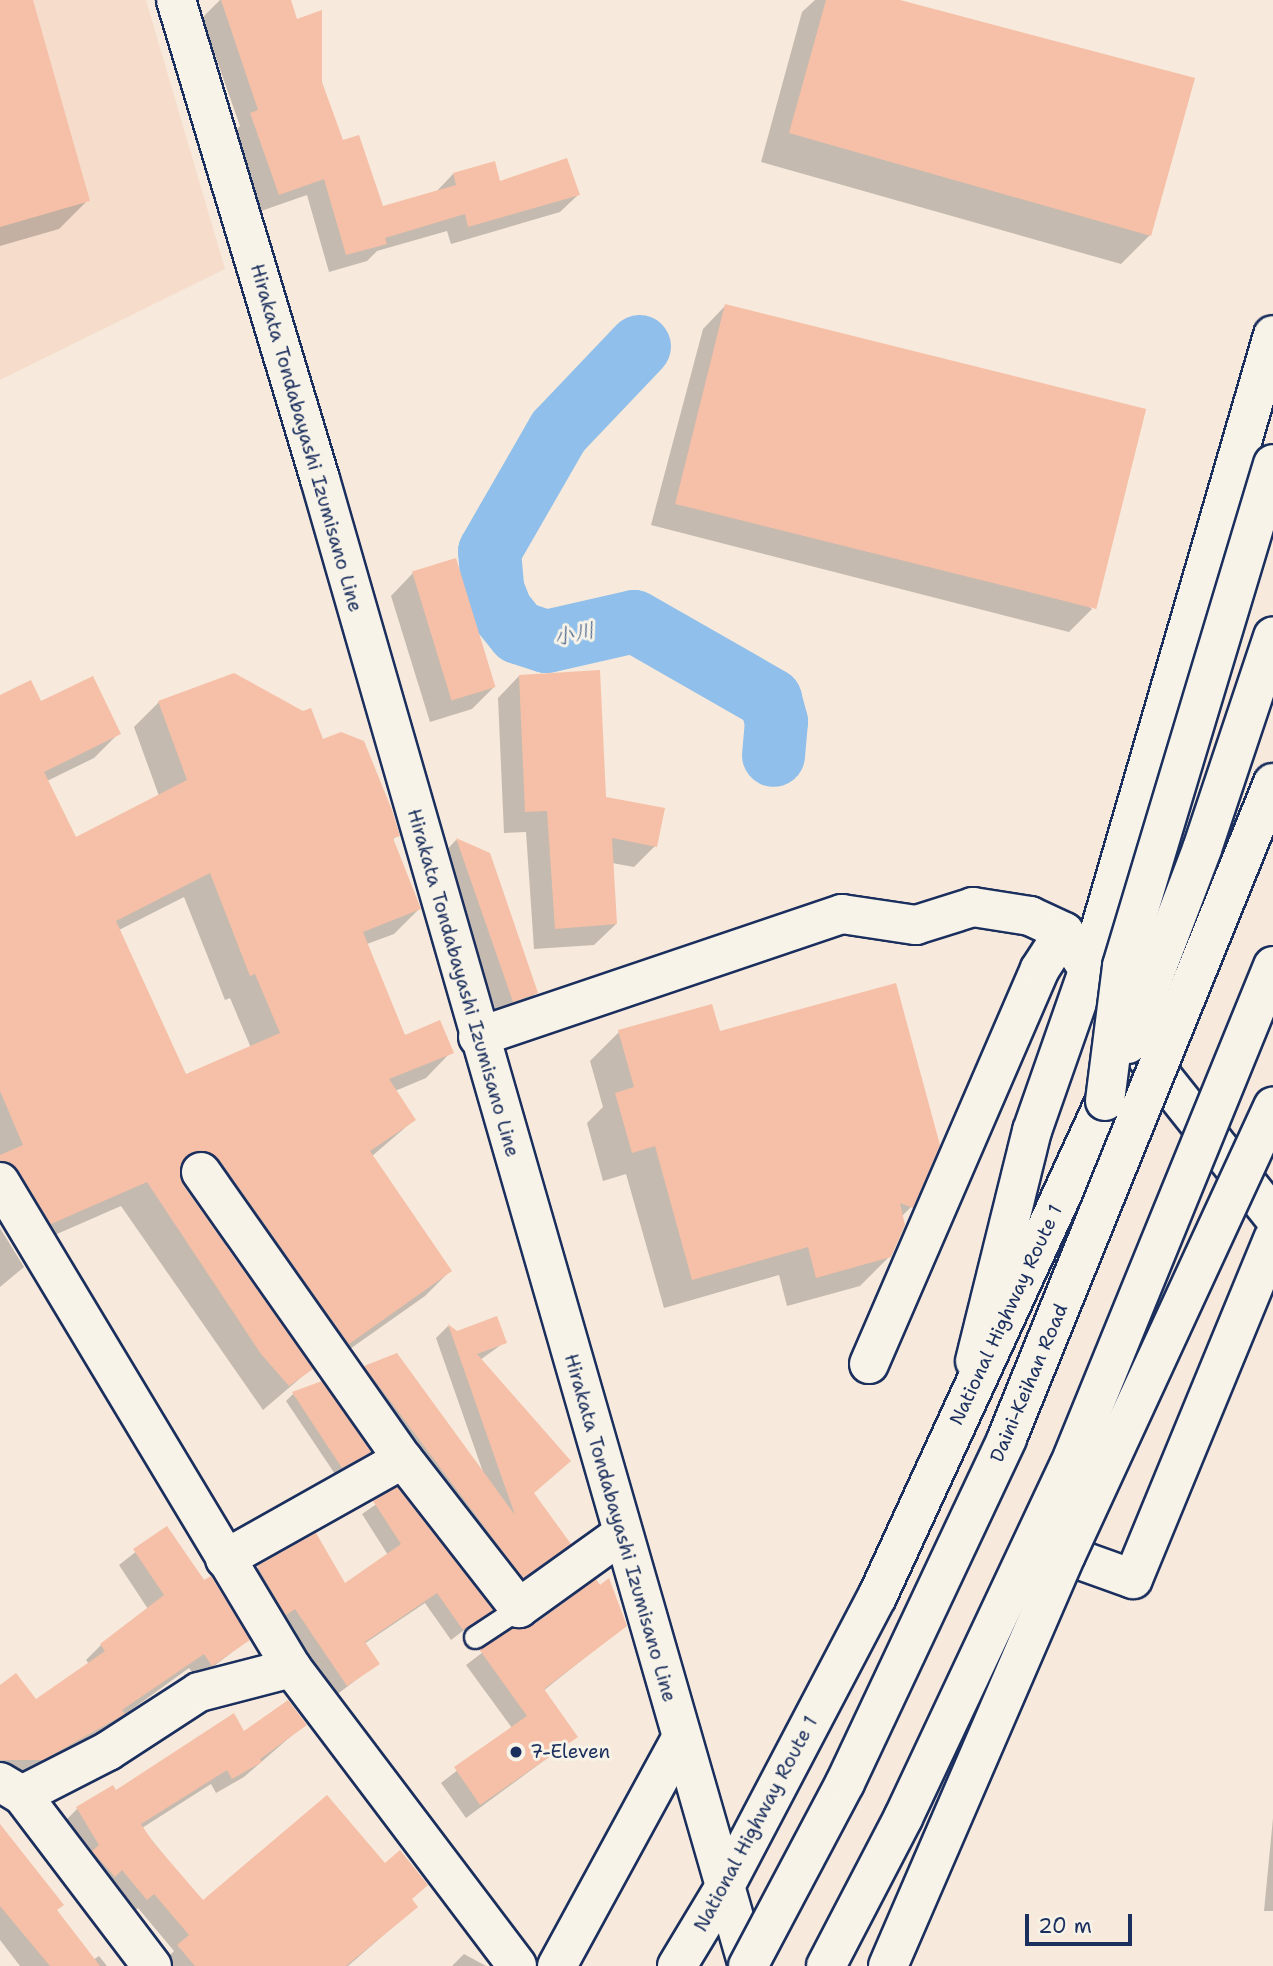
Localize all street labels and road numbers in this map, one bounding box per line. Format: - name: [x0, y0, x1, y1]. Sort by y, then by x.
- street label: Hirakata Tondabayashi Izumisano Line: [245, 261, 367, 615]
- street label: Hirakata Tondabayashi Izumisano Line: [402, 806, 524, 1160]
- street label: National Highway Route 1: [945, 1201, 1067, 1429]
- street label: Daini-Keihan Road: [985, 1300, 1073, 1466]
- street label: Hirakata Tondabayashi Izumisano Line: [559, 1351, 681, 1705]
- street label: National Highway Route 1: [689, 1712, 823, 1936]

